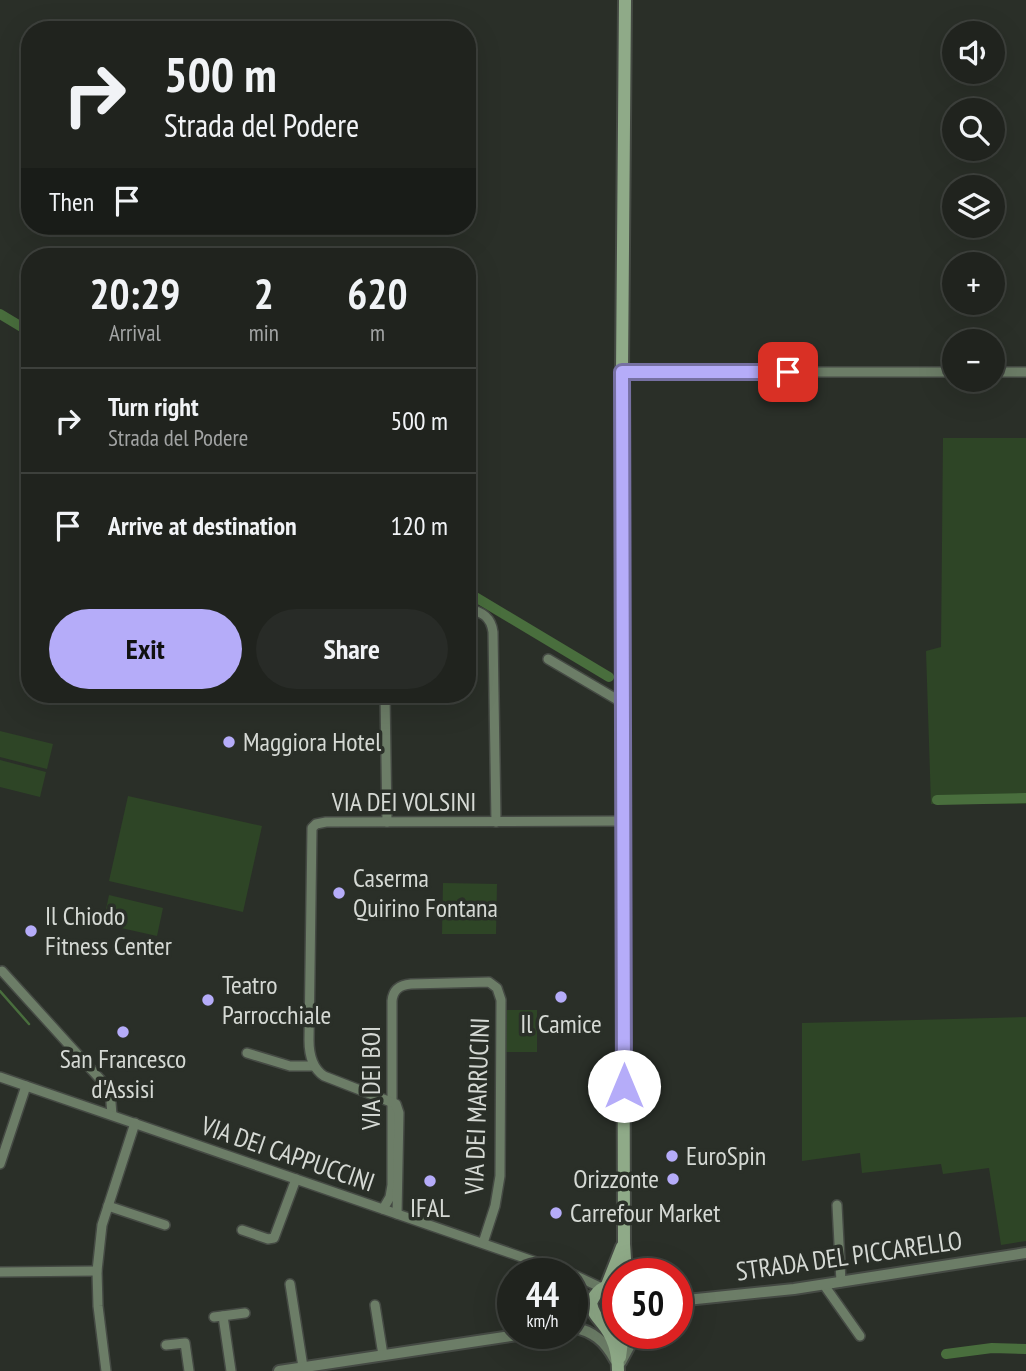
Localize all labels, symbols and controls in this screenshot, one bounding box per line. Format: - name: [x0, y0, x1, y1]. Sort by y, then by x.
- map controls: [942, 21, 1005, 392]
- button: sound: [942, 21, 1005, 84]
- text: 500 m: [164, 42, 277, 106]
- icon: right: [49, 49, 140, 140]
- button: search: [942, 98, 1005, 161]
- text: Strada del Podere: [164, 104, 359, 146]
- button: layers: [942, 175, 1005, 238]
- icon: arrive: [108, 182, 146, 220]
- text: Then: [49, 185, 94, 218]
- button: +: [942, 252, 1005, 315]
- text: 20:29: [89, 266, 180, 321]
- text: 2: [254, 266, 274, 321]
- text: 620: [347, 266, 408, 321]
- text: Arrival: [109, 318, 161, 347]
- text: min: [249, 318, 279, 347]
- text: m: [370, 318, 385, 347]
- button: −: [942, 329, 1005, 392]
- pin: [758, 342, 818, 402]
- icon: arrive: [769, 353, 807, 391]
- text: Turn right: [108, 390, 199, 423]
- icon: right: [49, 402, 87, 440]
- text: 500 m: [390, 404, 448, 437]
- text: Strada del Podere: [108, 423, 248, 452]
- icon: arrive: [49, 507, 87, 545]
- text: Arrive at destination: [108, 509, 297, 542]
- text: 120 m: [390, 509, 448, 542]
- button: Exit: [49, 609, 242, 689]
- button: Share: [256, 609, 448, 689]
- place label: Maggiora Hotel: [243, 725, 381, 758]
- marker: Maggiora Hotel: [221, 734, 237, 750]
- street label: VIA DEI VOLSINI: [331, 785, 476, 818]
- place label: Caserma Quirino Fontana: [353, 861, 498, 924]
- marker: Caserma Quirino Fontana: [331, 885, 347, 901]
- place label: Il Chiodo Fitness Center: [45, 899, 172, 962]
- marker: Il Chiodo Fitness Center: [23, 923, 39, 939]
- place label: Teatro Parrocchiale: [222, 968, 331, 1031]
- marker: Il Camice: [553, 989, 569, 1005]
- marker: Teatro Parrocchiale: [200, 992, 216, 1008]
- place label: Il Camice: [520, 1007, 602, 1040]
- street label: VIA DEI MARRUCINI: [457, 1017, 496, 1196]
- marker: San Francesco d'Assisi: [115, 1024, 131, 1040]
- street label: VIA DEI BOI: [354, 1026, 387, 1131]
- place label: San Francesco d'Assisi: [60, 1042, 186, 1105]
- position arrow: [587, 1049, 661, 1123]
- street label: VIA DEI CAPPUCCINI: [196, 1108, 379, 1199]
- place label: EuroSpin: [686, 1139, 766, 1172]
- marker: EuroSpin: [664, 1148, 680, 1164]
- place label: Orizzonte: [573, 1162, 659, 1195]
- marker: Orizzonte: [665, 1171, 681, 1187]
- marker: IFAL: [422, 1173, 438, 1189]
- place label: IFAL: [410, 1191, 450, 1224]
- place label: Carrefour Market: [570, 1196, 720, 1229]
- marker: Carrefour Market: [548, 1205, 564, 1221]
- street label: STRADA DEL PICCARELLO: [734, 1223, 964, 1288]
- speed limit sign: 50: [602, 1258, 693, 1349]
- text: 44: [526, 1271, 559, 1317]
- text: km/h: [527, 1309, 558, 1332]

